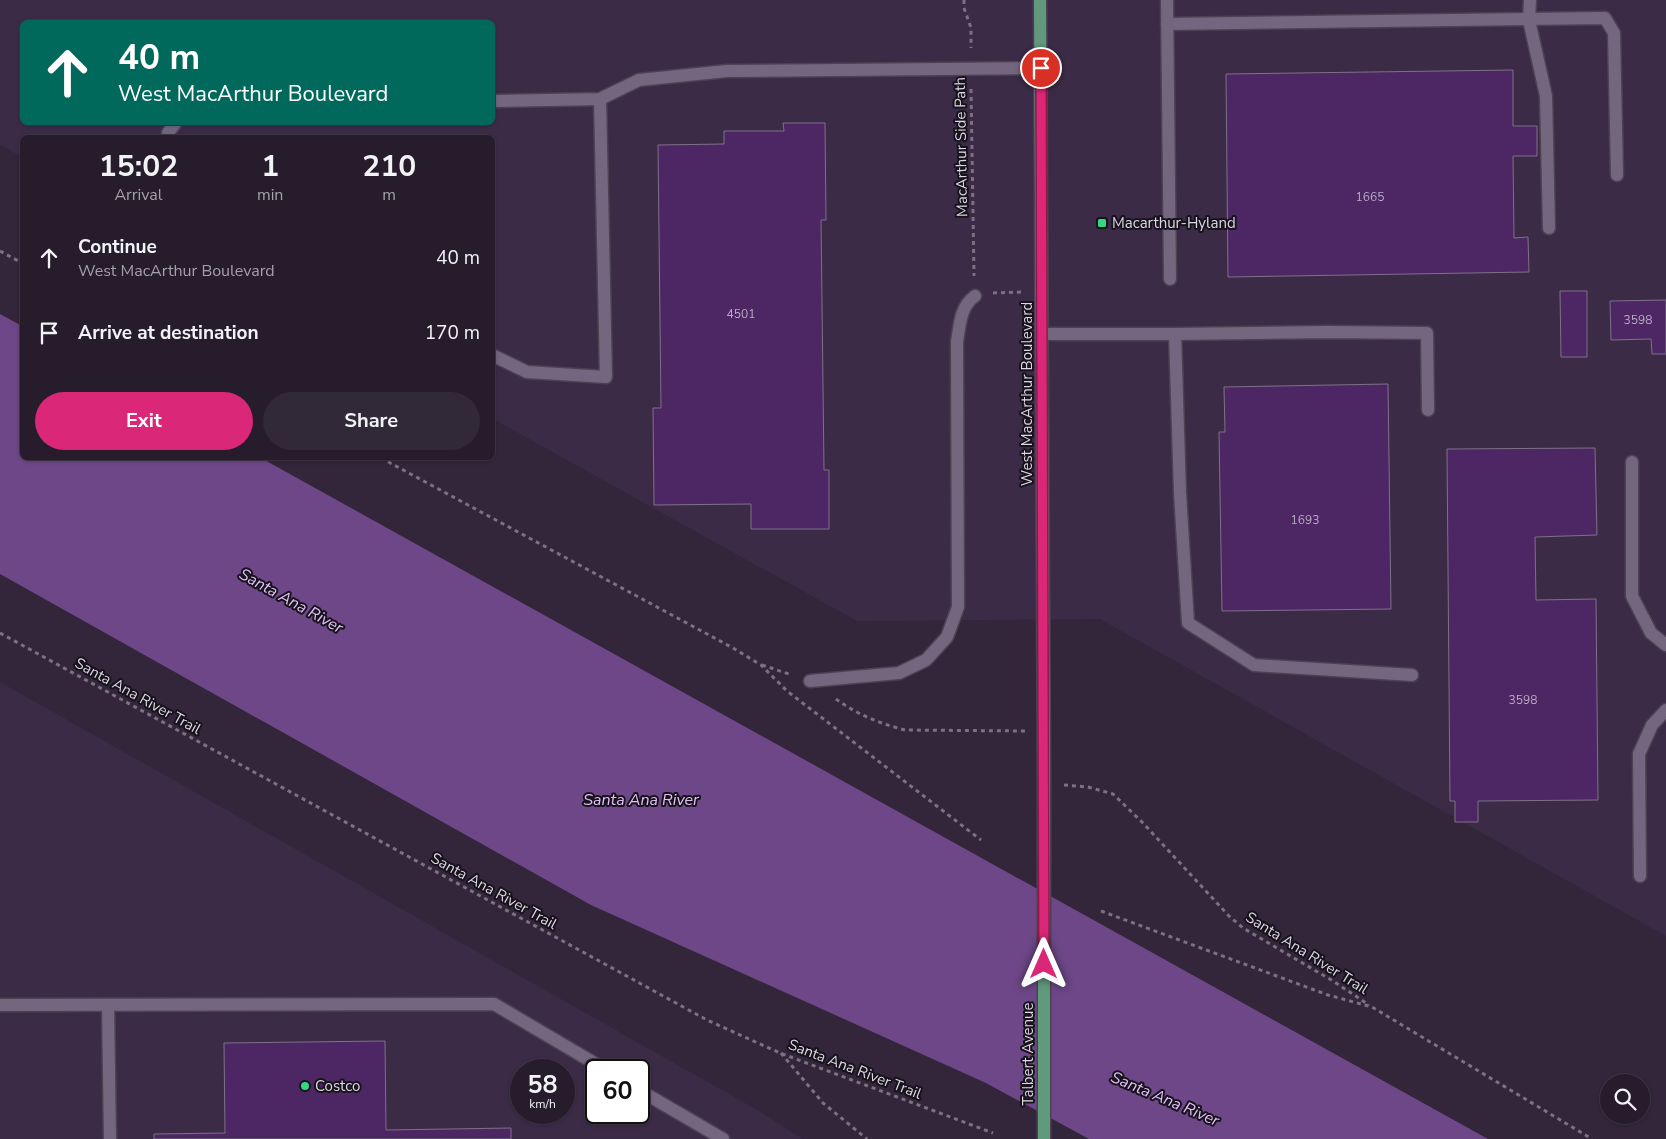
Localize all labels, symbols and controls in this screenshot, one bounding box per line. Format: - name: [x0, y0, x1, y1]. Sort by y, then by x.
- text: 40 m: [118, 34, 200, 81]
- icon: ahead: [35, 40, 100, 105]
- pin: [1020, 47, 1062, 89]
- icon: arrive: [1027, 54, 1055, 82]
- street label: MacArthur Side Path: [950, 77, 972, 217]
- text: West MacArthur Boulevard: [118, 79, 388, 109]
- text: 15:02: [99, 146, 178, 187]
- text: 1: [261, 146, 279, 187]
- text: 210: [362, 146, 416, 187]
- text: Arrival: [114, 184, 163, 206]
- text: min: [257, 184, 283, 206]
- text: m: [382, 184, 396, 206]
- house number: 1665: [1356, 189, 1384, 205]
- place label: Macarthur-Hyland: [1112, 213, 1236, 233]
- marker: Macarthur-Hyland: [1096, 217, 1108, 229]
- text: Continue: [78, 234, 157, 260]
- icon: ahead: [35, 244, 63, 272]
- text: 40 m: [436, 245, 480, 271]
- text: West MacArthur Boulevard: [78, 260, 275, 282]
- street label: West MacArthur Boulevard: [1017, 302, 1037, 486]
- house number: 4501: [727, 306, 755, 322]
- house number: 3598: [1624, 312, 1652, 328]
- icon: arrive: [35, 319, 63, 347]
- text: Arrive at destination: [78, 320, 259, 346]
- text: 170 m: [425, 320, 480, 346]
- button: Exit: [35, 392, 253, 450]
- button: Share: [263, 392, 480, 450]
- house number: 1693: [1291, 512, 1319, 528]
- water label: Santa Ana River: [235, 563, 348, 639]
- street label: Santa Ana River Trail: [71, 653, 205, 739]
- house number: 3598: [1509, 692, 1537, 708]
- water label: Santa Ana River: [583, 789, 700, 811]
- street label: Santa Ana River Trail: [427, 848, 561, 934]
- street label: Santa Ana River Trail: [1242, 907, 1373, 999]
- position arrow: [1017, 937, 1069, 989]
- street label: Talbert Avenue: [1018, 1003, 1038, 1105]
- street label: Santa Ana River Trail: [785, 1034, 925, 1104]
- speed limit sign: 60: [585, 1059, 650, 1124]
- water label: Santa Ana River: [1107, 1066, 1224, 1132]
- text: 58: [527, 1068, 558, 1102]
- map controls: [1600, 1074, 1650, 1124]
- button: search: [1600, 1074, 1650, 1124]
- place label: Costco: [315, 1076, 360, 1096]
- marker: Costco: [299, 1080, 311, 1092]
- text: km/h: [529, 1096, 556, 1112]

